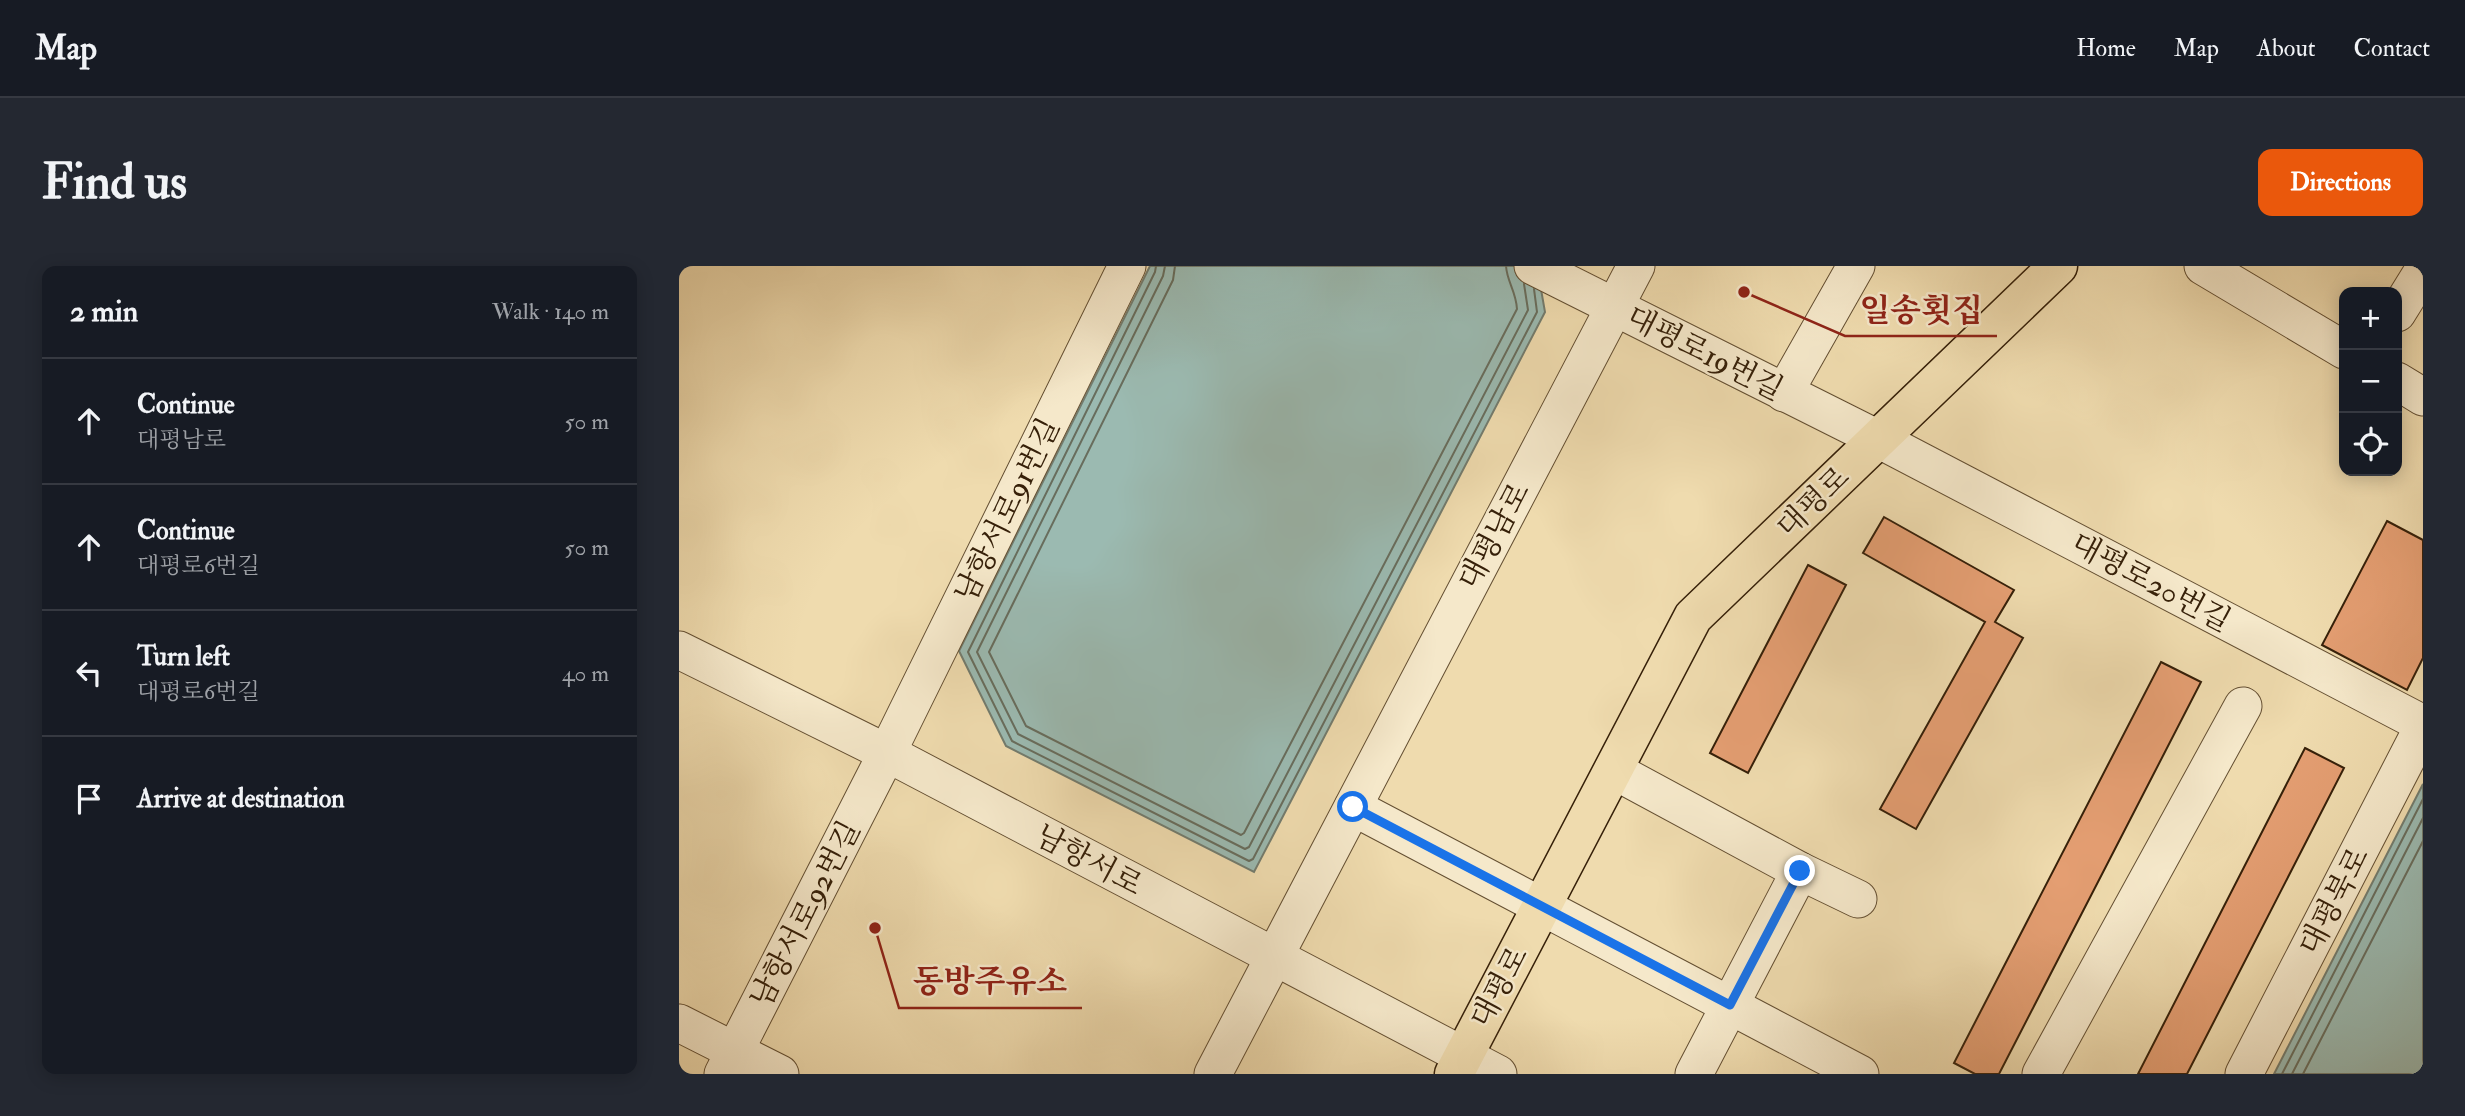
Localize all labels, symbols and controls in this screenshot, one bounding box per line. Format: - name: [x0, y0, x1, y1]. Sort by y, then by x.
- text: Map: [35, 28, 97, 69]
- text: Home: [2076, 33, 2136, 64]
- text: Map: [2174, 33, 2219, 64]
- text: About: [2257, 33, 2316, 64]
- text: Contact: [2354, 33, 2430, 64]
- button: Directions: [2258, 149, 2423, 216]
- text: Find us: [42, 152, 187, 213]
- callout: 일송횟집: [1845, 283, 1997, 336]
- map controls: [2339, 287, 2402, 476]
- button: +: [2339, 287, 2402, 350]
- text: 일송횟집: [1859, 291, 1983, 331]
- text: 2 min: [70, 293, 138, 330]
- text: Walk · 140 m: [492, 297, 609, 326]
- street label: 대평로19번길: [1620, 298, 1789, 409]
- button: −: [2339, 350, 2402, 413]
- text: Continue: [137, 389, 235, 421]
- icon: ahead: [70, 402, 108, 440]
- text: 50 m: [565, 407, 609, 436]
- street label: 남항서로91번길: [947, 412, 1068, 608]
- button: locate: [2339, 413, 2402, 476]
- text: 대평남로: [137, 425, 226, 454]
- street label: 대평로: [1769, 459, 1857, 546]
- street label: 대평남로: [1451, 476, 1538, 596]
- text: Continue: [137, 515, 235, 547]
- street label: 대평로20번길: [2065, 525, 2237, 640]
- icon: ahead: [70, 528, 108, 566]
- text: 50 m: [565, 533, 609, 562]
- text: 대평로6번길: [137, 551, 260, 580]
- text: Turn left: [137, 641, 230, 673]
- icon: left: [70, 654, 108, 692]
- text: 40 m: [562, 659, 609, 688]
- text: 대평로6번길: [137, 677, 260, 706]
- icon: arrive: [70, 780, 108, 818]
- text: Arrive at destination: [137, 783, 345, 815]
- route start: [1337, 791, 1368, 822]
- street label: 남항서로92번길: [743, 815, 868, 1014]
- street label: 남항서로: [1029, 817, 1149, 904]
- street label: 대평북로: [2292, 841, 2377, 961]
- route end: [1784, 855, 1815, 886]
- street label: 대평로: [1463, 940, 1536, 1034]
- callout: 동방주유소: [899, 955, 1082, 1008]
- text: 동방주유소: [913, 962, 1067, 1002]

